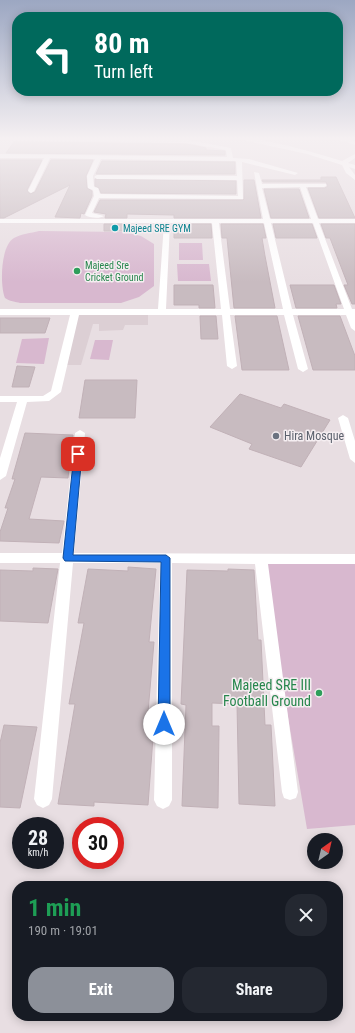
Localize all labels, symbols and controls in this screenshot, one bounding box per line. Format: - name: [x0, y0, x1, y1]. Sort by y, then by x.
- text: 80 m: [94, 27, 150, 60]
- icon: left: [28, 28, 80, 80]
- text: Turn left: [94, 61, 153, 82]
- marker: Majeed SRE GYM: [110, 223, 120, 233]
- place label: Majeed SRE GYM: [123, 223, 191, 234]
- place label: Majeed Sre Cricket Ground: [85, 260, 144, 283]
- marker: Majeed Sre Cricket Ground: [72, 266, 82, 276]
- place label: Hira Mosque: [284, 429, 344, 443]
- marker: Hira Mosque: [271, 431, 281, 441]
- pin: [61, 437, 95, 471]
- icon: arrive: [67, 443, 89, 465]
- place label: Majeed SRE III Football Ground: [223, 677, 311, 709]
- marker: Majeed SRE III Football Ground: [314, 688, 324, 698]
- position arrow: [143, 703, 185, 745]
- speed limit sign: 30: [72, 817, 124, 869]
- text: 28: [28, 826, 48, 850]
- north arrow: [307, 833, 343, 869]
- map controls: [307, 833, 343, 869]
- text: km/h: [28, 847, 48, 858]
- text: 1 min: [28, 894, 81, 922]
- button: close: [285, 894, 327, 936]
- text: 190 m · 19:01: [28, 923, 98, 938]
- button: Exit: [28, 967, 174, 1013]
- button: Share: [182, 967, 327, 1013]

